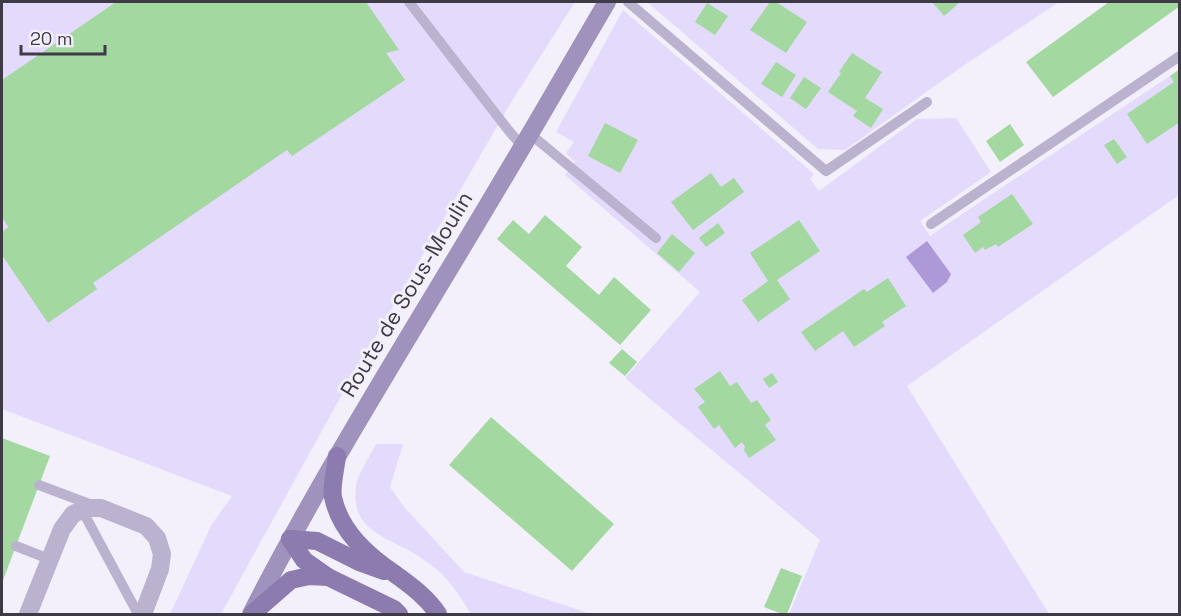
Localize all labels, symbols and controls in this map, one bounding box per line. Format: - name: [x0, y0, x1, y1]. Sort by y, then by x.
- scale bar: [21, 18, 105, 56]
- text: 20 m: [30, 27, 73, 50]
- street label: Route de Sous-Moulin: [334, 186, 478, 402]

